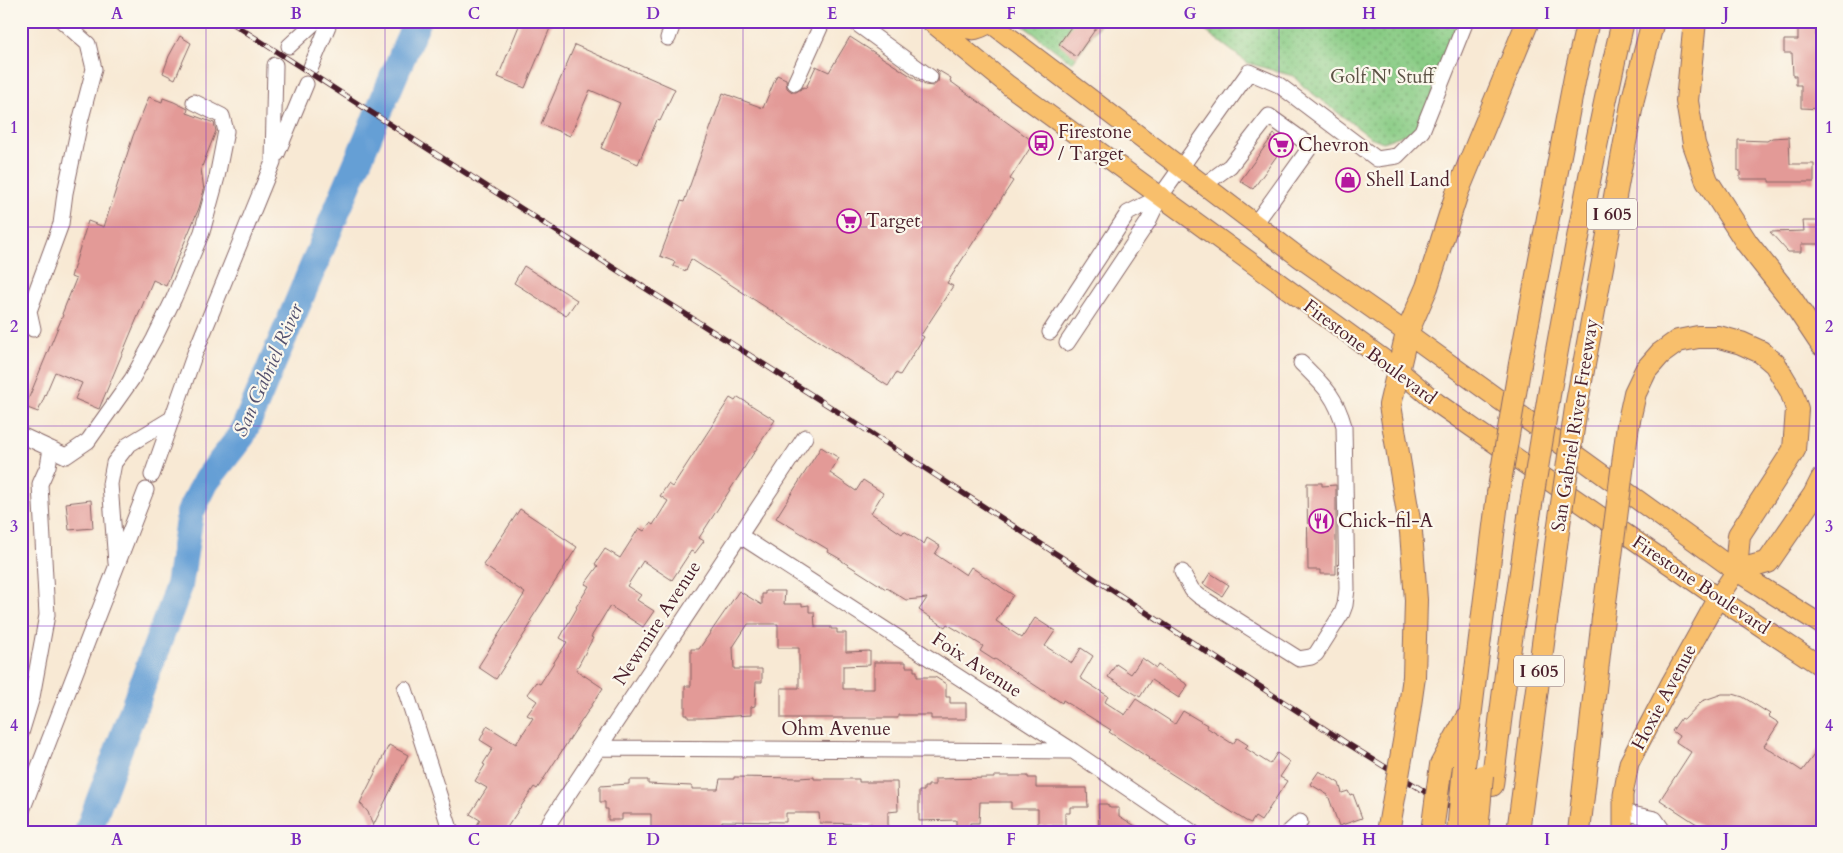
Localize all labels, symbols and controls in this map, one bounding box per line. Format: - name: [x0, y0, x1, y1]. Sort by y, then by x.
- text: A: [111, 3, 123, 25]
- text: B: [290, 3, 302, 25]
- text: C: [468, 3, 480, 25]
- text: D: [646, 3, 660, 25]
- text: E: [827, 3, 837, 25]
- text: F: [1006, 3, 1016, 25]
- text: G: [1183, 3, 1197, 25]
- text: H: [1362, 3, 1376, 25]
- text: I: [1544, 3, 1550, 25]
- text: J: [1721, 3, 1729, 25]
- park label: Golf N' Stuff: [1330, 64, 1438, 90]
- text: 1: [10, 117, 18, 139]
- text: 1: [1825, 117, 1833, 139]
- place label: Firestone / Target: [1058, 119, 1132, 167]
- bus stop icon: Firestone / Target: [1028, 130, 1054, 156]
- supermarket icon: Chevron: [1268, 132, 1294, 158]
- place label: Chevron: [1298, 132, 1369, 158]
- shop icon: Shell Land: [1335, 167, 1361, 193]
- place label: Shell Land: [1366, 167, 1450, 193]
- road number: I 605: [1587, 198, 1637, 230]
- supermarket icon: Target: [836, 208, 862, 234]
- place label: Target: [866, 208, 920, 234]
- street label: Firestone Boulevard: [1298, 293, 1442, 411]
- water label: San Gabriel River: [227, 298, 310, 441]
- text: 2: [10, 316, 18, 338]
- text: 2: [1825, 316, 1833, 338]
- street label: San Gabriel River Freeway: [1545, 317, 1605, 533]
- restaurant icon: Chick-fil-A: [1308, 508, 1334, 534]
- place label: Chick-fil-A: [1338, 508, 1434, 534]
- text: 3: [10, 516, 18, 538]
- text: 3: [1825, 516, 1833, 538]
- street label: Firestone Boulevard: [1627, 529, 1775, 641]
- street label: Newmire Avenue: [607, 556, 707, 690]
- street label: Foix Avenue: [927, 626, 1027, 704]
- street label: Hoxie Avenue: [1625, 640, 1703, 754]
- road number: I 605: [1514, 656, 1564, 686]
- text: 4: [10, 715, 18, 737]
- text: 4: [1825, 715, 1833, 737]
- street label: Ohm Avenue: [781, 716, 891, 742]
- text: A: [111, 829, 123, 851]
- text: B: [290, 829, 302, 851]
- text: C: [468, 829, 480, 851]
- text: D: [646, 829, 660, 851]
- text: E: [827, 829, 837, 851]
- text: F: [1006, 829, 1016, 851]
- text: G: [1183, 829, 1197, 851]
- text: H: [1362, 829, 1376, 851]
- text: I: [1544, 829, 1550, 851]
- text: J: [1721, 829, 1729, 851]

